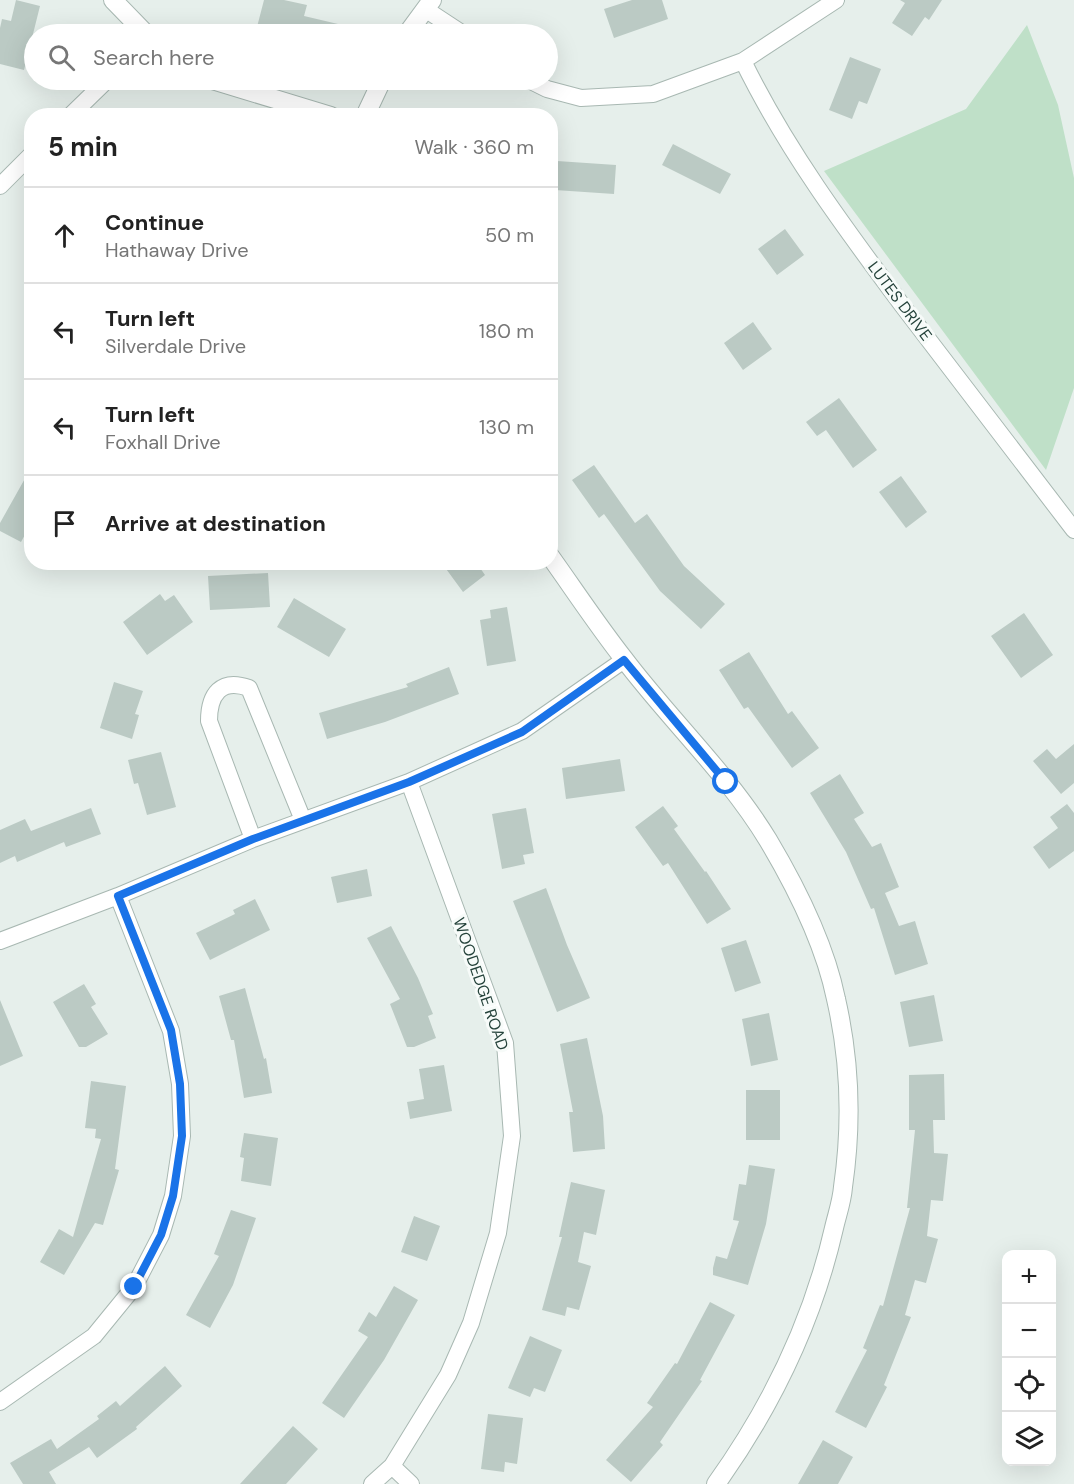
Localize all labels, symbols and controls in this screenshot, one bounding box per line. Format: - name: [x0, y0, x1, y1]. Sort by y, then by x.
- search box: [24, 24, 558, 90]
- icon: search: [45, 41, 78, 74]
- text: Search here: [93, 43, 214, 72]
- text: 5 min: [48, 130, 118, 164]
- text: Walk · 360 m: [414, 134, 534, 160]
- text: Continue: [105, 208, 204, 237]
- icon: ahead: [48, 219, 81, 252]
- text: 50 m: [485, 222, 534, 248]
- text: Hathaway Drive: [105, 237, 249, 263]
- street label: LUTES DRIVE: [863, 257, 937, 345]
- text: Turn left: [105, 304, 195, 333]
- icon: left: [48, 315, 81, 348]
- text: 180 m: [479, 318, 534, 344]
- text: Silverdale Drive: [105, 333, 246, 359]
- text: Turn left: [105, 400, 195, 429]
- icon: left: [48, 411, 81, 444]
- text: 130 m: [479, 414, 534, 440]
- text: Foxhall Drive: [105, 429, 221, 455]
- icon: arrive: [48, 507, 81, 540]
- text: Arrive at destination: [105, 509, 326, 538]
- route start: [712, 768, 738, 794]
- street label: WOODEDGE ROAD: [448, 915, 514, 1053]
- map controls: [1002, 1250, 1056, 1466]
- button: +: [1002, 1250, 1056, 1304]
- route end: [120, 1273, 146, 1299]
- button: −: [1002, 1304, 1056, 1358]
- button: locate: [1002, 1358, 1056, 1412]
- button: layers: [1002, 1412, 1056, 1466]

